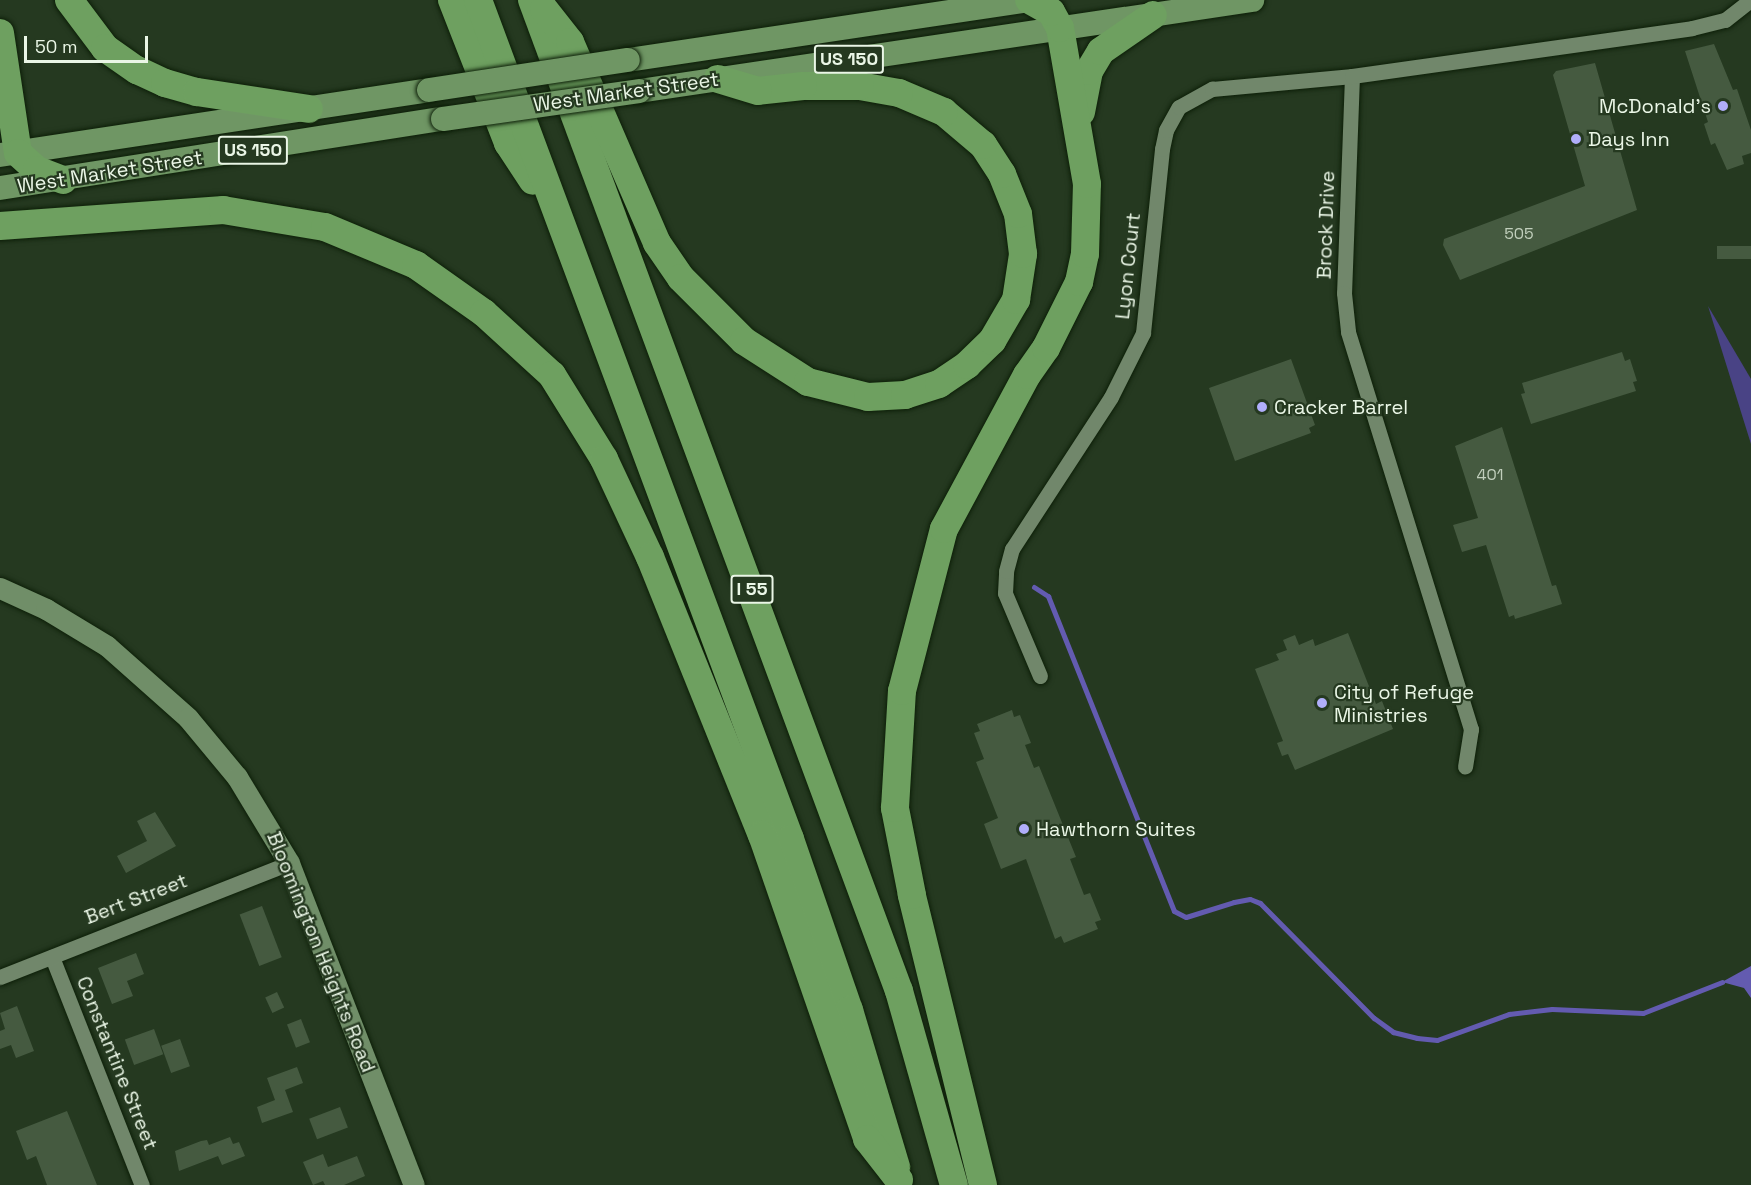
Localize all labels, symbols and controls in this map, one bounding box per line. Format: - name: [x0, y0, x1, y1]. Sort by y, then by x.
- scale bar: [27, 24, 152, 62]
- text: 50 m: [35, 35, 77, 58]
- road number: US 150: [813, 44, 885, 74]
- street label: West Market Street: [532, 67, 720, 117]
- place label: McDonald's: [1599, 94, 1711, 118]
- marker: McDonald's: [1716, 99, 1730, 113]
- place label: Days Inn: [1588, 127, 1670, 151]
- marker: Days Inn: [1569, 132, 1583, 146]
- road number: US 150: [217, 135, 289, 165]
- street label: West Market Street: [16, 146, 204, 198]
- street label: Brock Drive: [1312, 170, 1340, 280]
- street label: Lyon Court: [1110, 212, 1146, 320]
- house number: 505: [1504, 224, 1534, 244]
- place label: Cracker Barrel: [1274, 395, 1408, 419]
- marker: Cracker Barrel: [1255, 400, 1269, 414]
- house number: 401: [1477, 465, 1503, 485]
- road number: I 55: [730, 574, 774, 604]
- place label: City of Refuge Ministries: [1334, 680, 1474, 727]
- marker: City of Refuge Ministries: [1315, 696, 1329, 710]
- place label: Hawthorn Suites: [1036, 817, 1196, 841]
- marker: Hawthorn Suites: [1017, 822, 1031, 836]
- street label: Bloomington Heights Road: [262, 828, 380, 1076]
- street label: Bert Street: [81, 868, 191, 930]
- street label: Constantine Street: [71, 973, 163, 1153]

